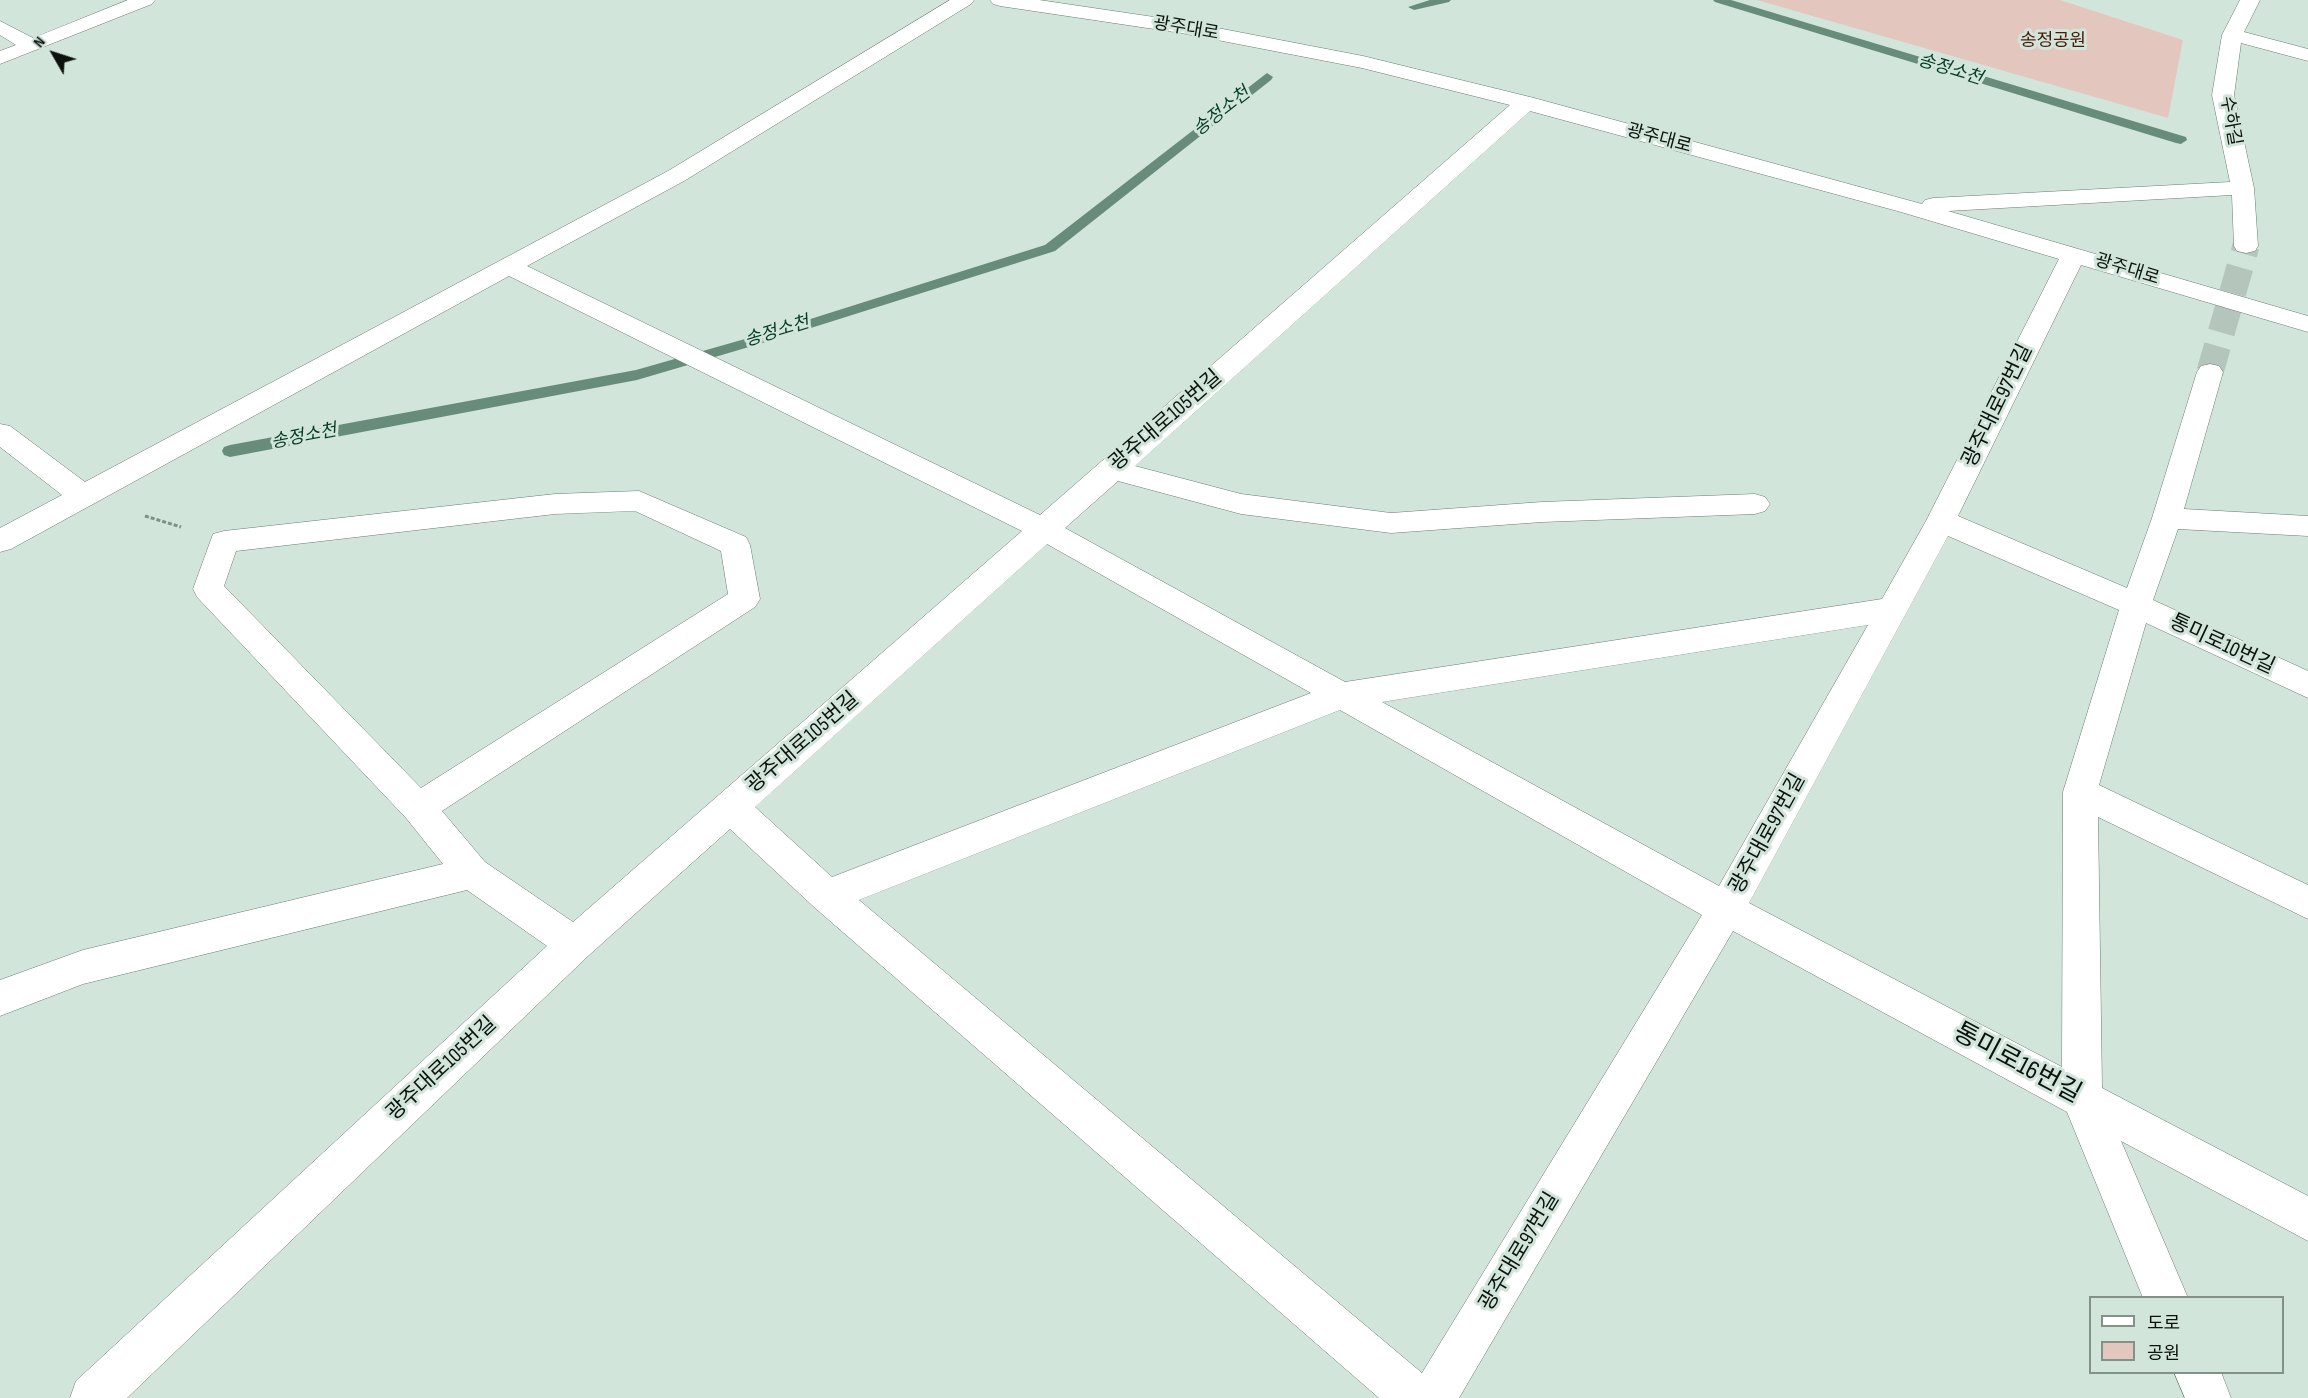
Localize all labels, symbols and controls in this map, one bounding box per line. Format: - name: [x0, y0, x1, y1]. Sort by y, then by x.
- street label: 광주대로: [1152, 13, 1220, 45]
- north arrow: [24, 24, 84, 84]
- park label: 송정공원: [2020, 30, 2086, 52]
- text: N: [30, 33, 50, 52]
- water label: 송정소천: [1915, 50, 1985, 90]
- water label: 송정소천: [1189, 83, 1255, 141]
- street label: 수하길: [2215, 95, 2245, 147]
- street label: 광주대로: [1624, 120, 1694, 158]
- street label: 광주대로: [2092, 250, 2162, 290]
- water label: 송정소천: [742, 312, 812, 352]
- street label: 광주대로97번길: [1957, 340, 2039, 472]
- street label: 광주대로105번길: [1105, 365, 1227, 477]
- water label: 송정소천: [269, 420, 339, 454]
- street label: 통미로10번길: [2165, 610, 2279, 680]
- street label: 광주대로105번길: [742, 687, 864, 799]
- street label: 광주대로97번길: [1725, 769, 1811, 899]
- street label: 광주대로105번길: [382, 1012, 502, 1126]
- street label: 통미로16번길: [1948, 1017, 2086, 1111]
- street label: 광주대로97번길: [1475, 1188, 1565, 1316]
- legend: [2089, 1296, 2284, 1374]
- text: 도로: [2147, 1313, 2180, 1334]
- text: 공원: [2147, 1343, 2180, 1364]

